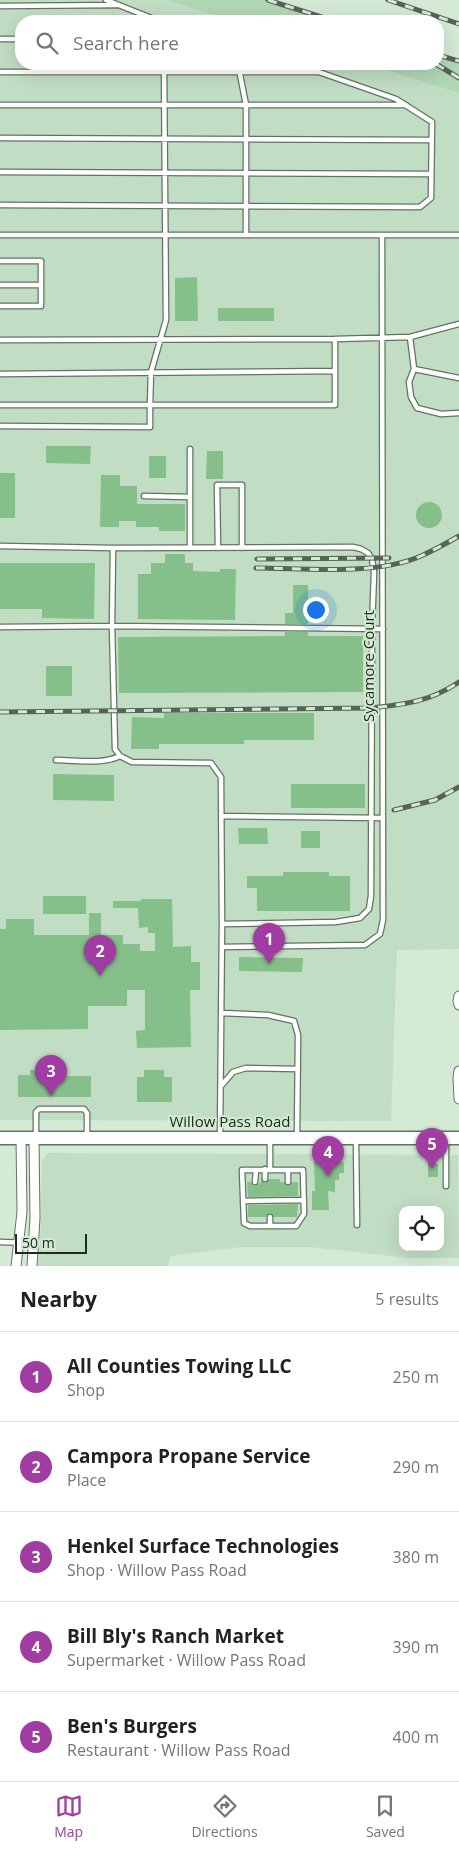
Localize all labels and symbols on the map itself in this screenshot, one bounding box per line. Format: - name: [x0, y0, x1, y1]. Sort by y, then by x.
- your location: [303, 597, 329, 623]
- street label: Sycamore Court: [358, 610, 378, 722]
- pin: 1: [253, 923, 285, 964]
- pin: 2: [84, 935, 116, 976]
- pin: 3: [35, 1055, 67, 1096]
- street label: Willow Pass Road: [169, 1111, 291, 1131]
- pin: 5: [416, 1128, 448, 1169]
- pin: 4: [312, 1136, 344, 1177]
- scale bar: [15, 1231, 88, 1254]

